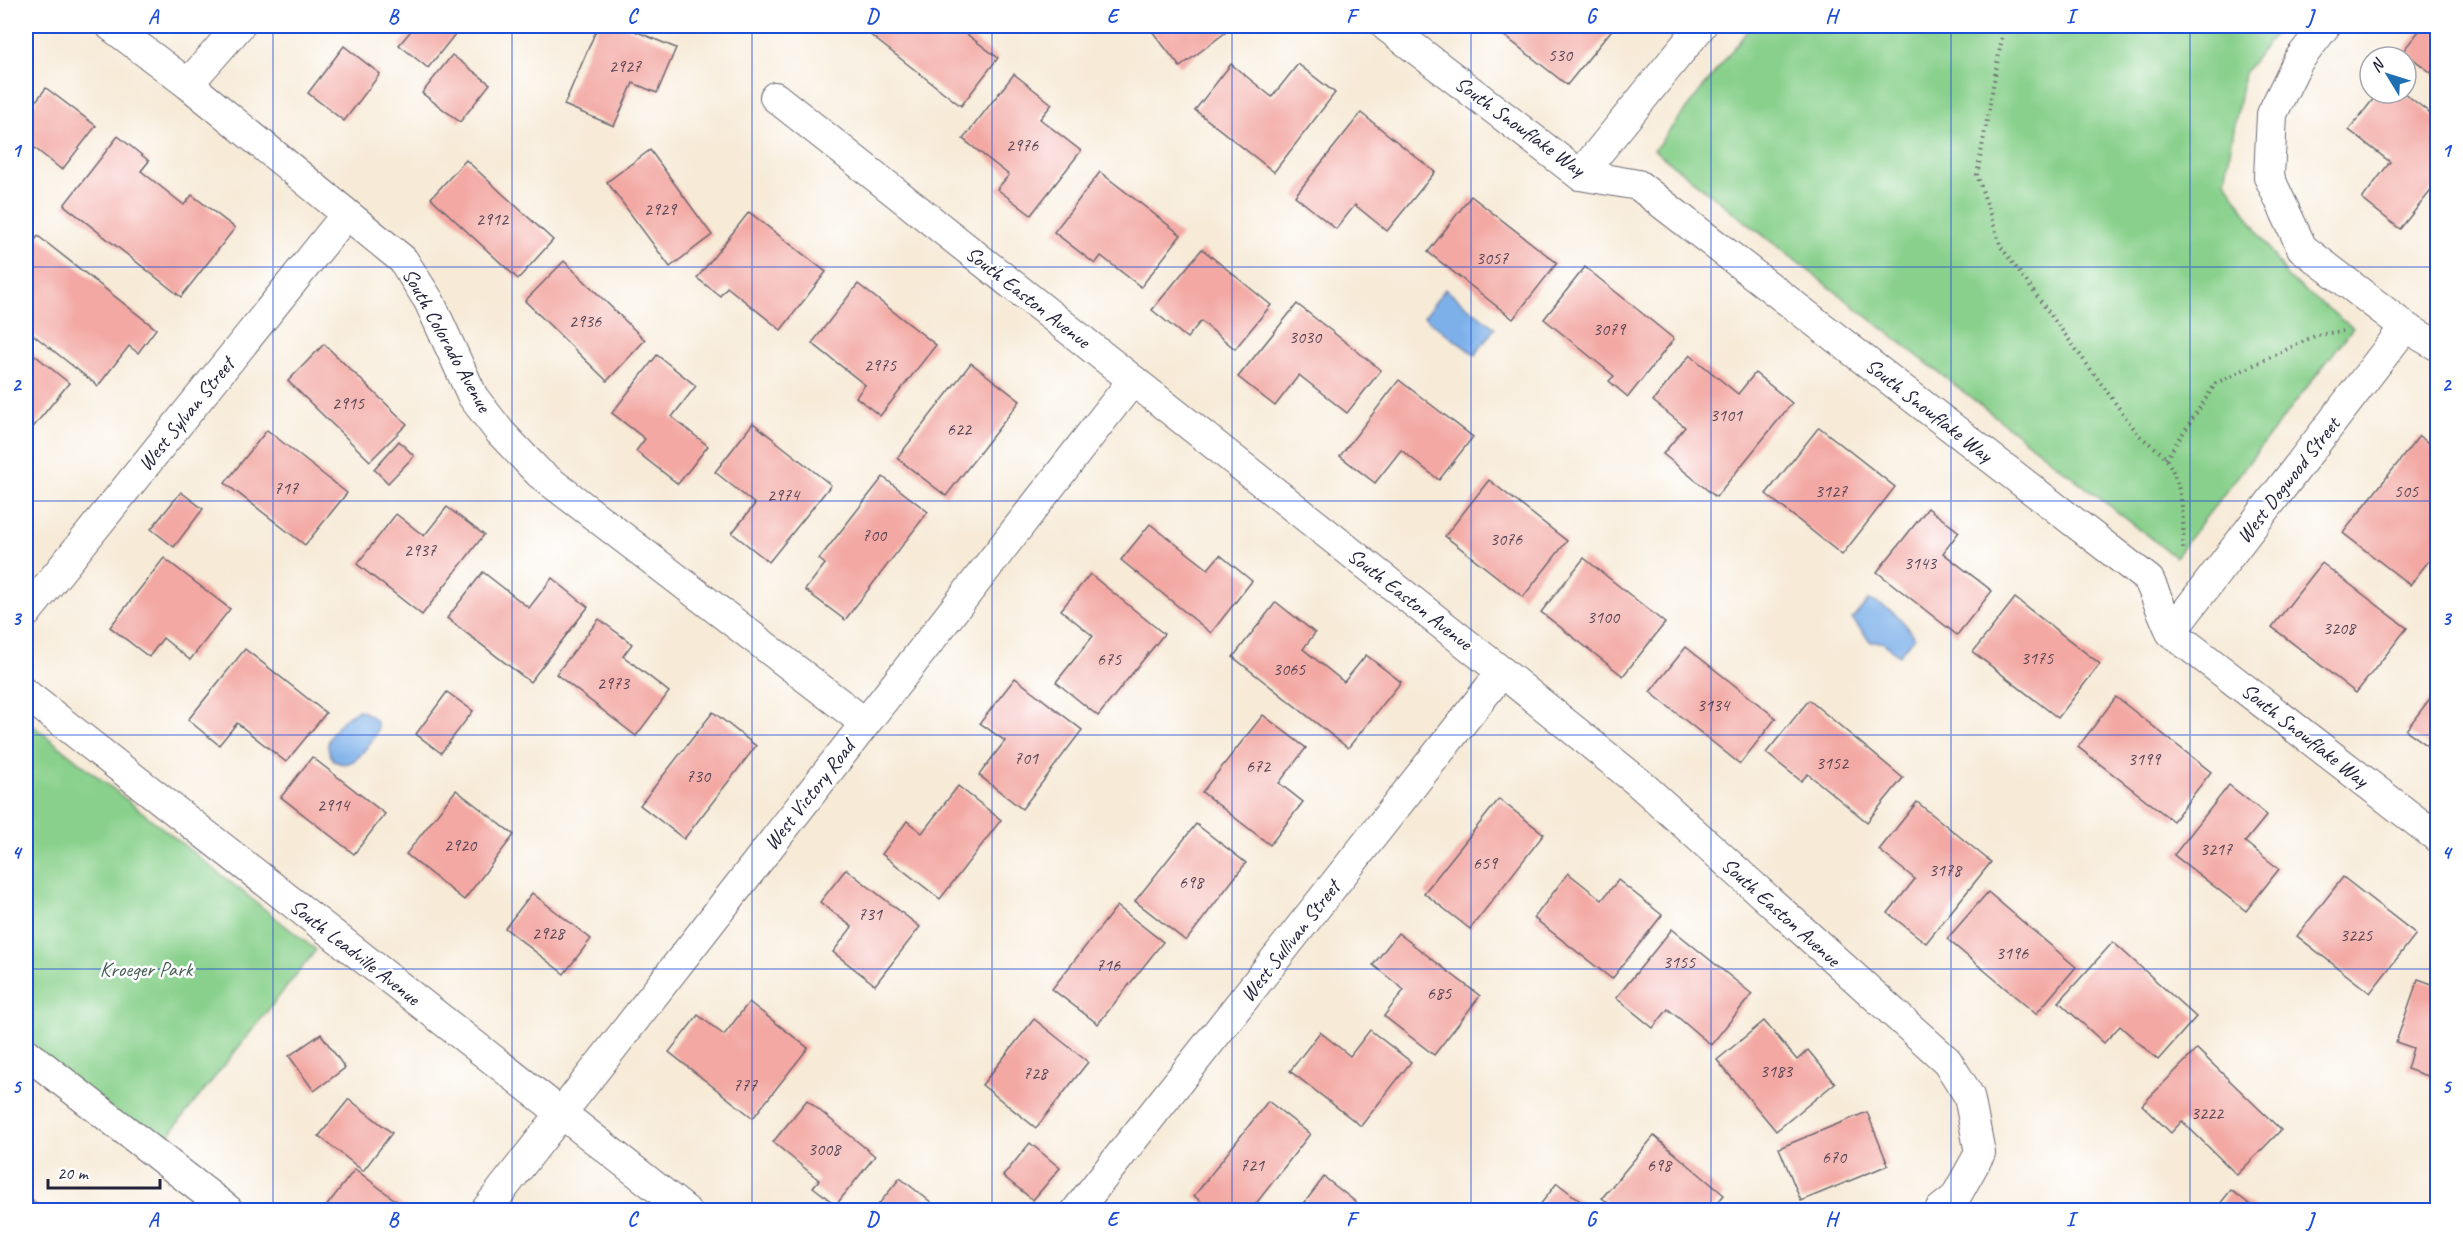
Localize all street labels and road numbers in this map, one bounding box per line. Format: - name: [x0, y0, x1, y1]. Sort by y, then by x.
- street label: South Snowflake Way: [1450, 70, 1591, 183]
- street label: South Easton Avenue: [961, 240, 1097, 355]
- street label: South Colorado Avenue: [397, 264, 498, 417]
- street label: West Sylvan Street: [132, 350, 242, 476]
- street label: South Snowflake Way: [1860, 352, 1999, 469]
- street label: West Dogwood Street: [2231, 410, 2347, 548]
- street label: South Easton Avenue: [1343, 542, 1479, 657]
- street label: South Snowflake Way: [2236, 677, 2375, 794]
- street label: West Victory Road: [758, 732, 862, 855]
- street label: South Easton Avenue: [1716, 852, 1847, 974]
- street label: West Sullivan Street: [1235, 873, 1347, 1007]
- street label: South Leadville Avenue: [285, 893, 426, 1012]

